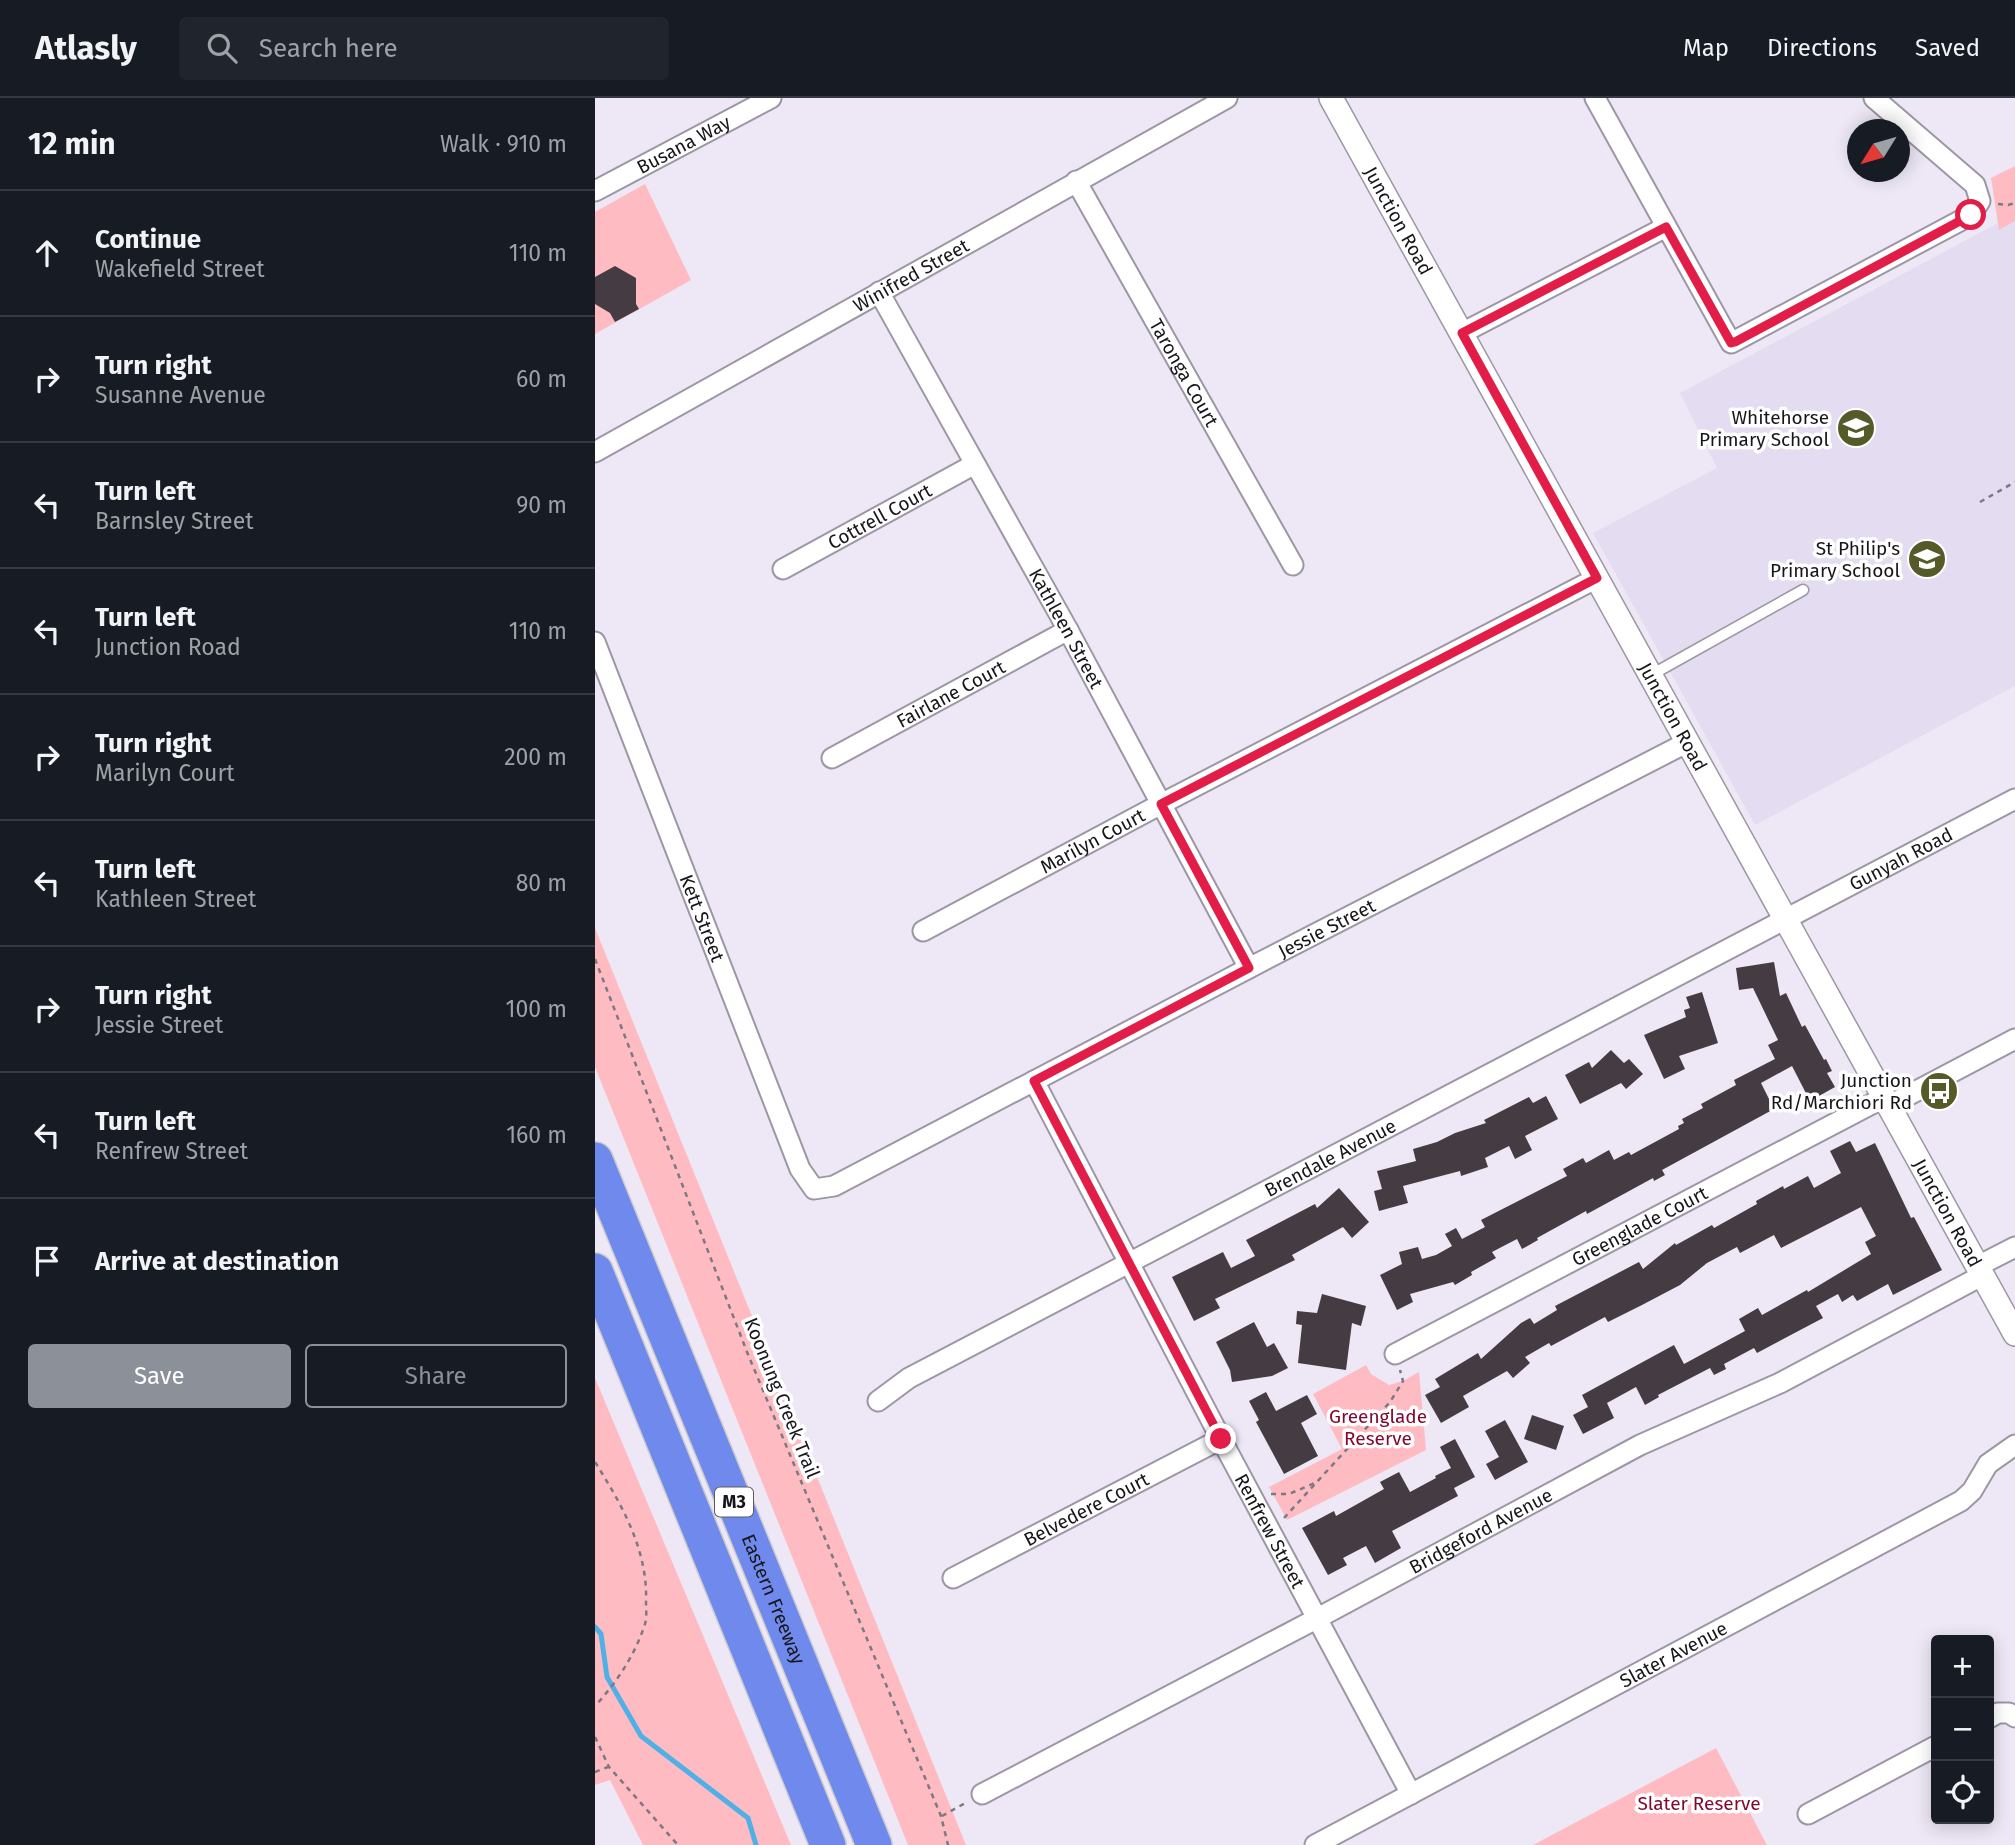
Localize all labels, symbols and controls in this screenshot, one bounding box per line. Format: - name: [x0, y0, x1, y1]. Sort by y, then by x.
- search box: [179, 17, 669, 80]
- text: Atlasly: [35, 28, 137, 68]
- icon: search: [203, 29, 241, 67]
- text: Search here: [259, 33, 398, 64]
- text: Map: [1683, 34, 1729, 62]
- text: Directions: [1767, 34, 1877, 62]
- text: Saved: [1915, 34, 1980, 62]
- street label: Busana Way: [633, 110, 735, 178]
- north arrow: [1847, 119, 1910, 182]
- text: 12 min: [28, 126, 116, 162]
- text: Walk · 910 m: [440, 130, 567, 158]
- street label: Junction Road: [1360, 162, 1438, 279]
- route start: [1955, 199, 1986, 230]
- text: Continue: [95, 224, 201, 255]
- street label: Winifred Street: [849, 233, 973, 317]
- icon: ahead: [28, 234, 66, 272]
- text: 110 m: [509, 239, 567, 267]
- text: Wakefield Street: [95, 255, 265, 283]
- street label: Taronga Court: [1145, 315, 1224, 430]
- text: Turn right: [95, 350, 212, 381]
- icon: right: [28, 360, 66, 398]
- text: 60 m: [516, 365, 567, 393]
- text: Susanne Avenue: [95, 381, 266, 409]
- place label: Whitehorse Primary School: [1699, 406, 1829, 451]
- school or university icon: Whitehorse Primary School: [1835, 407, 1877, 449]
- text: Turn left: [95, 476, 196, 507]
- street label: Cottrell Court: [824, 478, 936, 554]
- icon: left: [28, 486, 66, 524]
- text: 90 m: [516, 491, 567, 519]
- text: Barnsley Street: [95, 507, 253, 535]
- place label: St Philip's Primary School: [1770, 537, 1900, 582]
- school or university icon: St Philip's Primary School: [1906, 538, 1948, 580]
- street label: Kathleen Street: [1024, 564, 1109, 692]
- text: Turn left: [95, 602, 196, 633]
- icon: left: [28, 612, 66, 650]
- text: 110 m: [509, 617, 567, 645]
- text: Junction Road: [95, 633, 241, 661]
- street label: Fairlane Court: [892, 655, 1009, 732]
- street label: Junction Road: [1634, 658, 1713, 775]
- text: Turn right: [95, 728, 212, 759]
- icon: right: [28, 738, 66, 776]
- text: 200 m: [504, 743, 567, 771]
- text: Marilyn Court: [95, 759, 235, 787]
- street label: Marilyn Court: [1036, 803, 1149, 878]
- street label: Gunyah Road: [1845, 822, 1956, 895]
- text: Turn left: [95, 854, 196, 885]
- icon: left: [28, 864, 66, 902]
- text: 80 m: [516, 869, 567, 897]
- street label: Kett Street: [675, 871, 730, 965]
- text: Kathleen Street: [95, 885, 256, 913]
- street label: Jessie Street: [1274, 894, 1379, 963]
- text: Turn right: [95, 980, 212, 1011]
- icon: right: [28, 990, 66, 1028]
- text: 100 m: [506, 995, 567, 1023]
- text: Jessie Street: [95, 1011, 223, 1039]
- place label: Junction Rd/Marchiori Rd: [1771, 1069, 1912, 1114]
- bus stop icon: Junction Rd/Marchiori Rd: [1918, 1070, 1960, 1112]
- text: Turn left: [95, 1106, 196, 1137]
- street label: Brendale Avenue: [1260, 1114, 1400, 1201]
- icon: left: [28, 1116, 66, 1154]
- text: 160 m: [506, 1121, 567, 1149]
- text: Renfrew Street: [95, 1137, 248, 1165]
- street label: Junction Road: [1909, 1154, 1987, 1271]
- street label: Greenglade Court: [1568, 1181, 1711, 1271]
- icon: arrive: [28, 1242, 66, 1280]
- text: Arrive at destination: [95, 1246, 339, 1277]
- street label: Koonung Creek Trail: [739, 1314, 825, 1482]
- button: Save: [28, 1344, 291, 1408]
- button: Share: [305, 1344, 567, 1408]
- park label: Greenglade Reserve: [1329, 1405, 1427, 1450]
- route end: [1205, 1423, 1236, 1454]
- street label: Belvedere Court: [1020, 1467, 1153, 1551]
- street label: Renfrew Street: [1230, 1470, 1310, 1592]
- street label: Bridgeford Avenue: [1405, 1483, 1556, 1578]
- road number: M3: [715, 1488, 753, 1517]
- street label: Eastern Freeway: [737, 1531, 811, 1668]
- street label: Slater Avenue: [1616, 1616, 1731, 1692]
- map controls: [1931, 1635, 1994, 1824]
- button: +: [1931, 1635, 1994, 1698]
- button: −: [1931, 1698, 1994, 1761]
- button: locate: [1931, 1761, 1994, 1824]
- park label: Slater Reserve: [1637, 1792, 1761, 1815]

